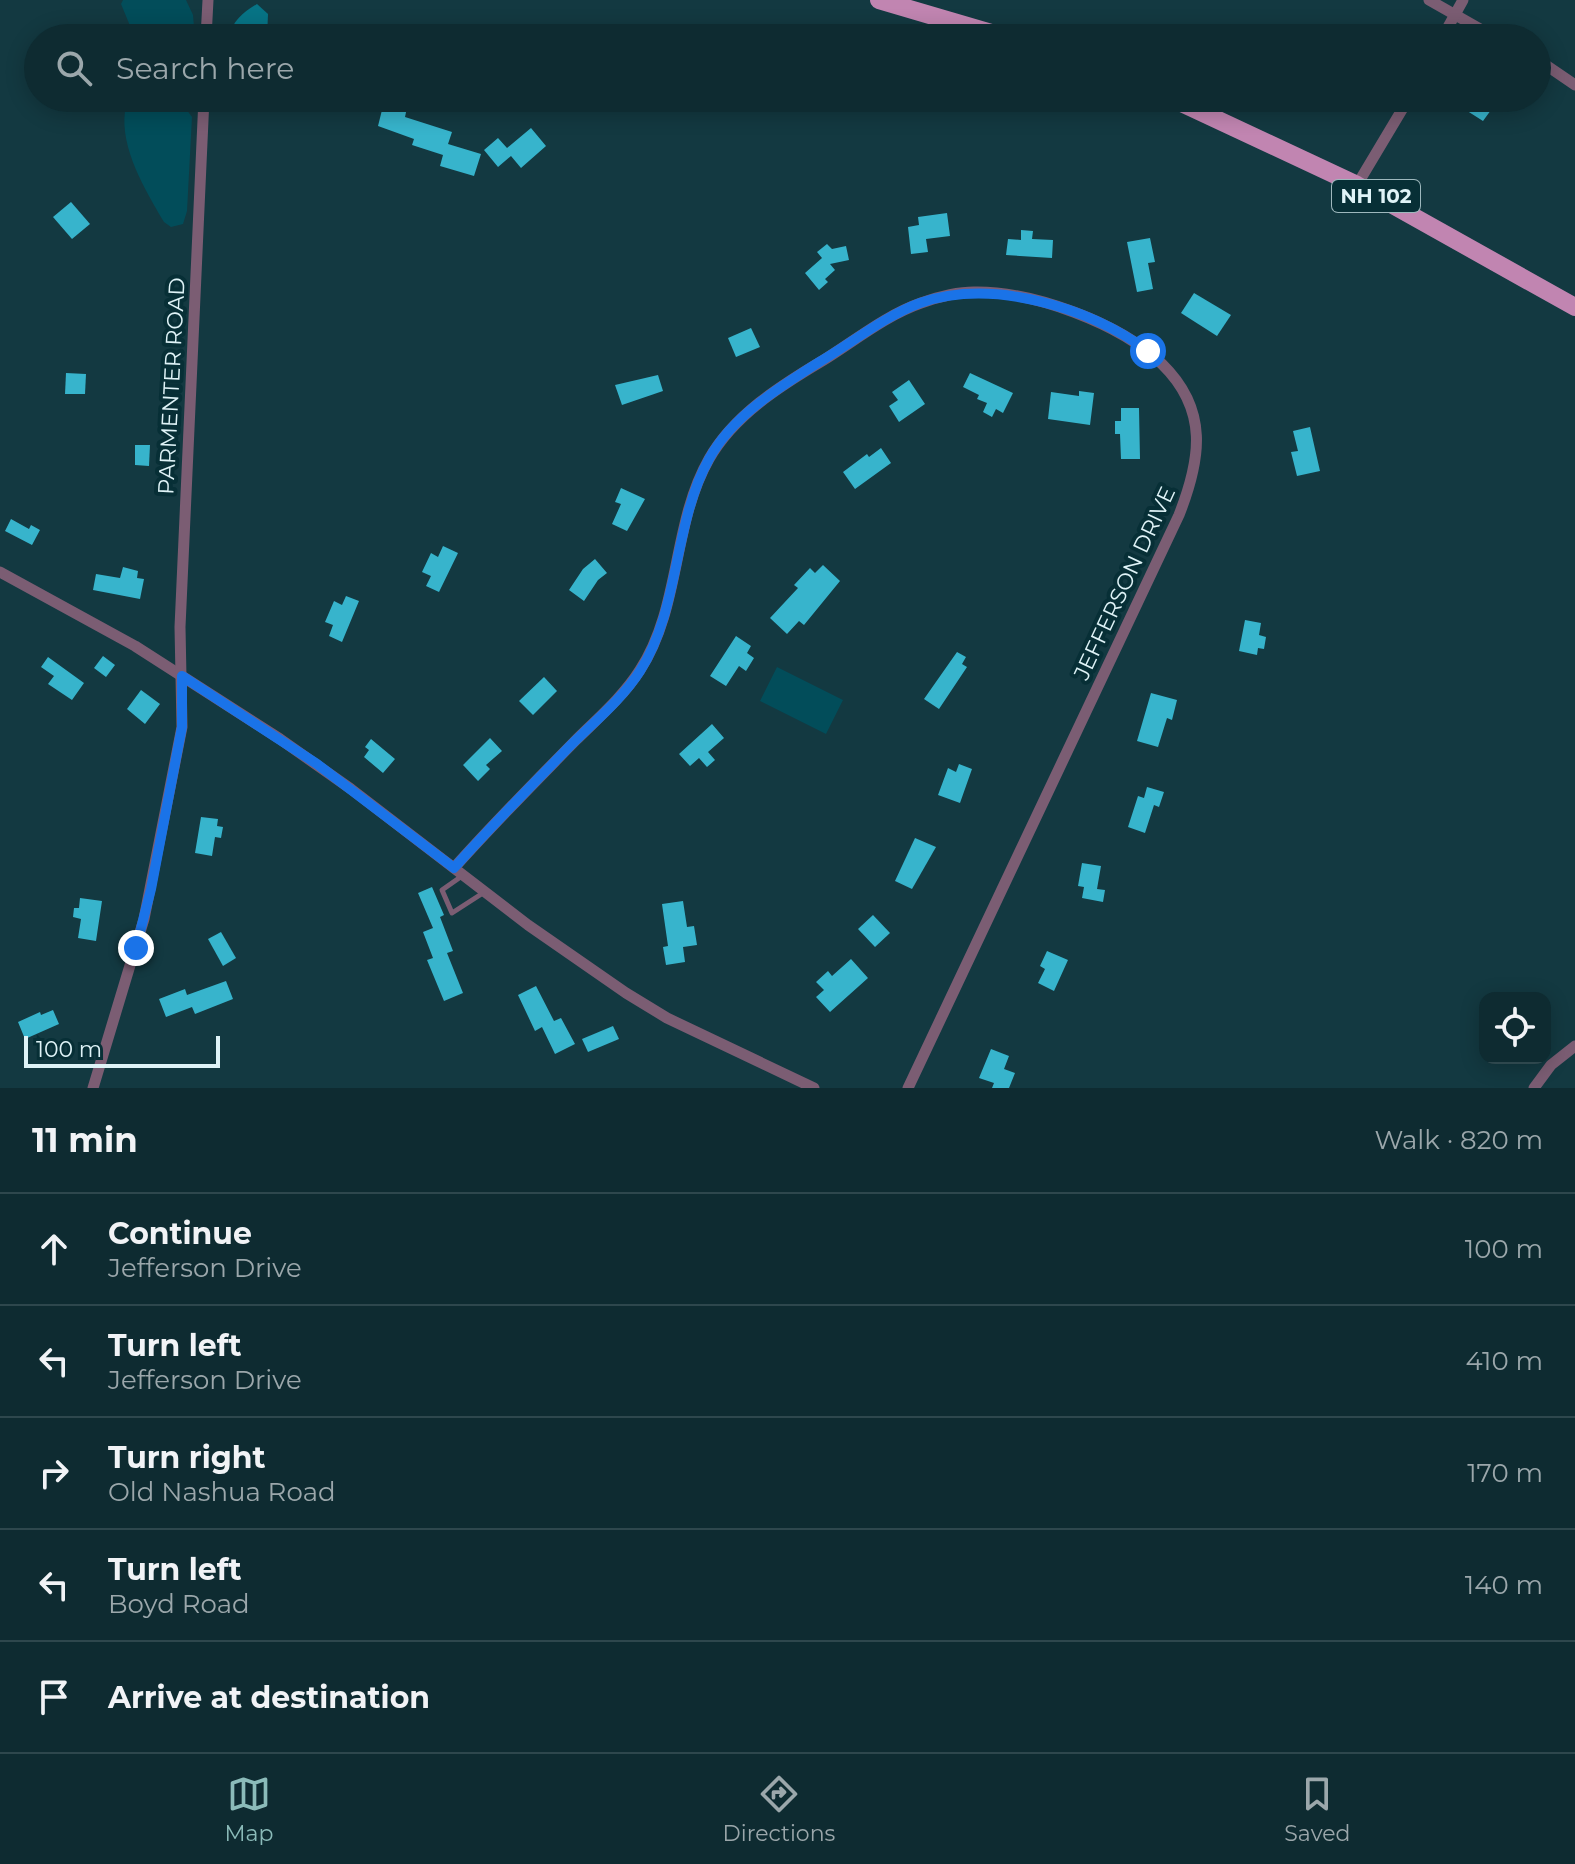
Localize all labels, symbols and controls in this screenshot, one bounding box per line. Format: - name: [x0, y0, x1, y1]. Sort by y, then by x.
- search box: [24, 24, 1551, 112]
- icon: search: [52, 46, 96, 90]
- text: Search here: [116, 50, 294, 87]
- road number: NH 102: [1332, 180, 1420, 212]
- street label: PARMENTER ROAD: [152, 277, 191, 495]
- route start: [1130, 333, 1166, 369]
- street label: JEFFERSON DRIVE: [1067, 482, 1181, 685]
- route end: [118, 930, 154, 966]
- map controls: [1479, 992, 1551, 1064]
- button: locate: [1479, 992, 1551, 1064]
- scale bar: [24, 1032, 220, 1068]
- text: 100 m: [36, 1036, 102, 1063]
- text: 11 min: [32, 1119, 138, 1161]
- text: Walk · 820 m: [1375, 1124, 1543, 1156]
- text: Continue: [108, 1215, 252, 1252]
- icon: ahead: [32, 1227, 76, 1271]
- text: 100 m: [1465, 1233, 1543, 1265]
- text: Jefferson Drive: [108, 1252, 302, 1284]
- text: Turn left: [108, 1327, 241, 1364]
- icon: left: [32, 1339, 76, 1383]
- text: 410 m: [1465, 1345, 1543, 1377]
- text: Jefferson Drive: [108, 1364, 302, 1396]
- text: Turn right: [108, 1439, 265, 1476]
- icon: right: [32, 1451, 76, 1495]
- text: 170 m: [1467, 1457, 1543, 1489]
- text: Old Nashua Road: [108, 1476, 336, 1508]
- text: Turn left: [108, 1551, 241, 1588]
- icon: left: [32, 1563, 76, 1607]
- text: 140 m: [1465, 1569, 1543, 1601]
- text: Boyd Road: [108, 1588, 250, 1620]
- icon: arrive: [32, 1675, 76, 1719]
- text: Arrive at destination: [108, 1679, 430, 1716]
- tab: Map: [225, 1772, 273, 1847]
- tab: Directions: [723, 1772, 835, 1847]
- tab: Saved: [1284, 1772, 1350, 1847]

